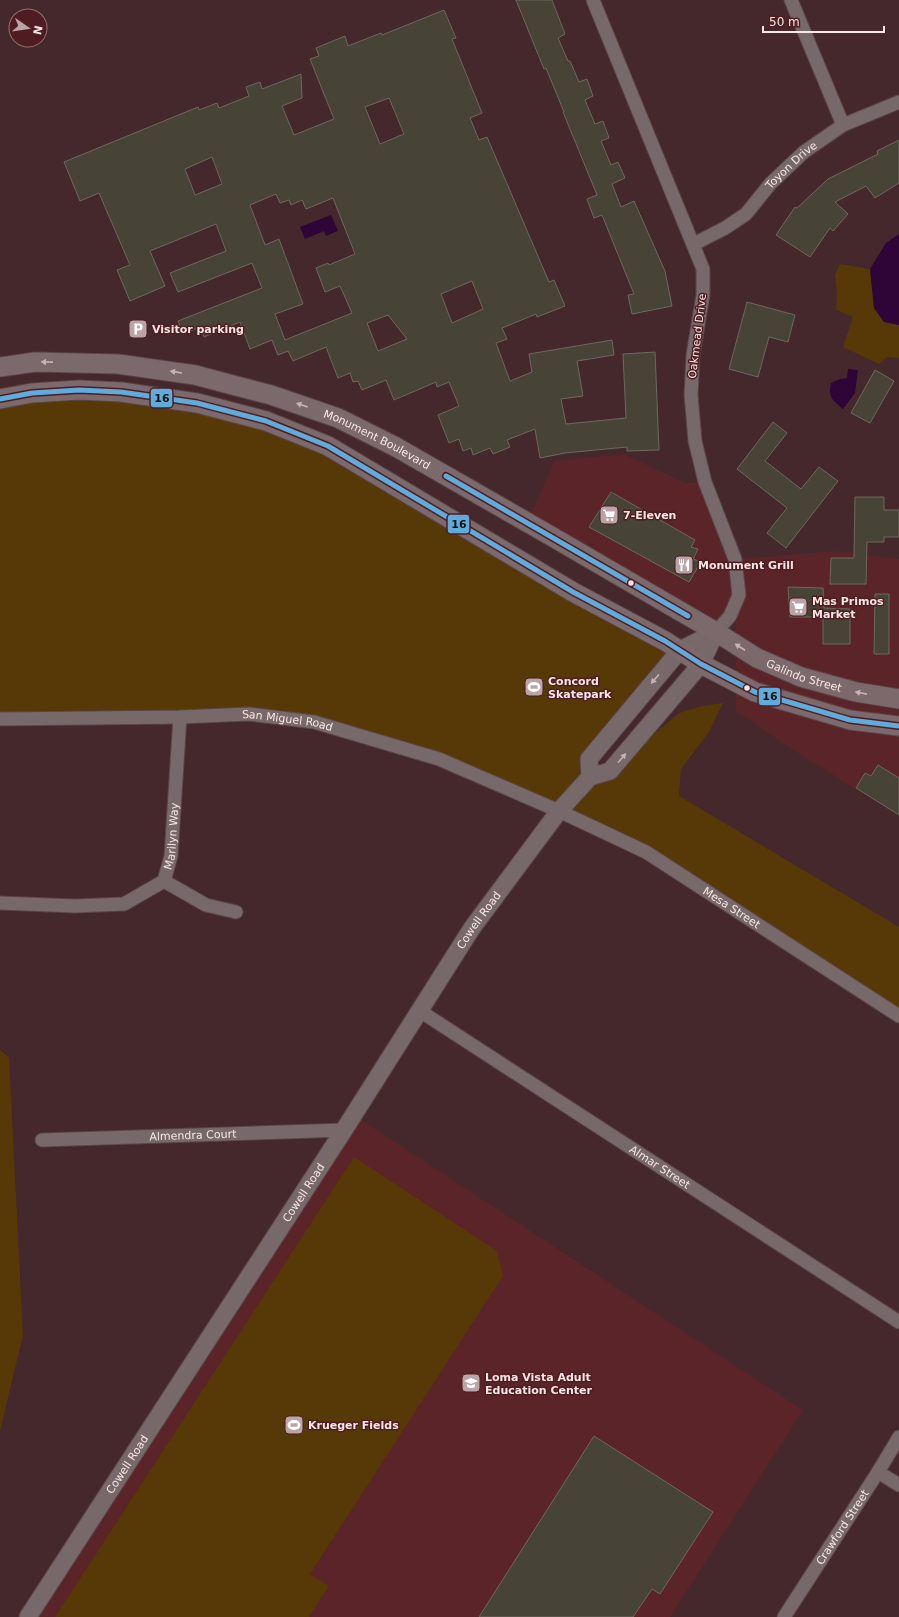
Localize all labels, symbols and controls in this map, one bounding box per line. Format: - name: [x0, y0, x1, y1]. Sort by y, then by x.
- north arrow: [8, 8, 48, 48]
- scale bar: [763, 8, 884, 34]
- text: 50 m: [769, 15, 800, 29]
- text: N: [30, 24, 45, 36]
- street label: Toyon Drive: [762, 139, 820, 192]
- street label: Oakmead Drive: [686, 292, 709, 379]
- parking icon: Visitor parking: [127, 318, 149, 340]
- place label: Visitor parking: [152, 323, 244, 336]
- one-way arrow: [41, 359, 53, 366]
- one-way arrow: [170, 369, 183, 375]
- line badge: 16: [150, 388, 173, 408]
- text: 16: [154, 392, 170, 405]
- one-way arrow: [296, 402, 308, 408]
- street label: Monument Boulevard: [322, 408, 433, 472]
- supermarket icon: 7-Eleven: [598, 504, 620, 526]
- place label: 7-Eleven: [623, 509, 676, 522]
- line badge: 16: [447, 514, 470, 534]
- text: 16: [451, 518, 467, 531]
- restaurant icon: Monument Grill: [673, 554, 695, 576]
- place label: Monument Grill: [698, 559, 794, 572]
- unlabelled marker: [626, 578, 636, 588]
- place label: Mas Primos Market: [812, 595, 884, 621]
- supermarket icon: Mas Primos Market: [787, 596, 809, 618]
- one-way arrow: [735, 643, 745, 651]
- street label: Galindo Street: [764, 657, 844, 695]
- one-way arrow: [650, 674, 659, 684]
- place label: Concord Skatepark: [548, 675, 612, 701]
- sports icon: Concord Skatepark: [523, 676, 545, 698]
- unlabelled marker: [742, 683, 752, 693]
- line badge: 16: [758, 687, 781, 706]
- one-way arrow: [854, 689, 867, 695]
- text: 16: [762, 690, 778, 703]
- street label: San Miguel Road: [242, 708, 334, 734]
- one-way arrow: [617, 753, 626, 762]
- street label: Marilyn Way: [161, 802, 181, 871]
- street label: Mesa Street: [700, 885, 763, 932]
- street label: Cowell Road: [454, 889, 504, 952]
- street label: Almendra Court: [149, 1128, 237, 1143]
- street label: Almar Street: [627, 1143, 693, 1192]
- street label: Cowell Road: [280, 1161, 328, 1225]
- place label: Loma Vista Adult Education Center: [485, 1371, 592, 1397]
- school or university icon: Loma Vista Adult Education Center: [460, 1372, 482, 1394]
- sports icon: Krueger Fields: [283, 1414, 305, 1436]
- place label: Krueger Fields: [308, 1419, 399, 1432]
- street label: Cowell Road: [104, 1433, 151, 1496]
- street label: Crawford Street: [814, 1487, 872, 1567]

